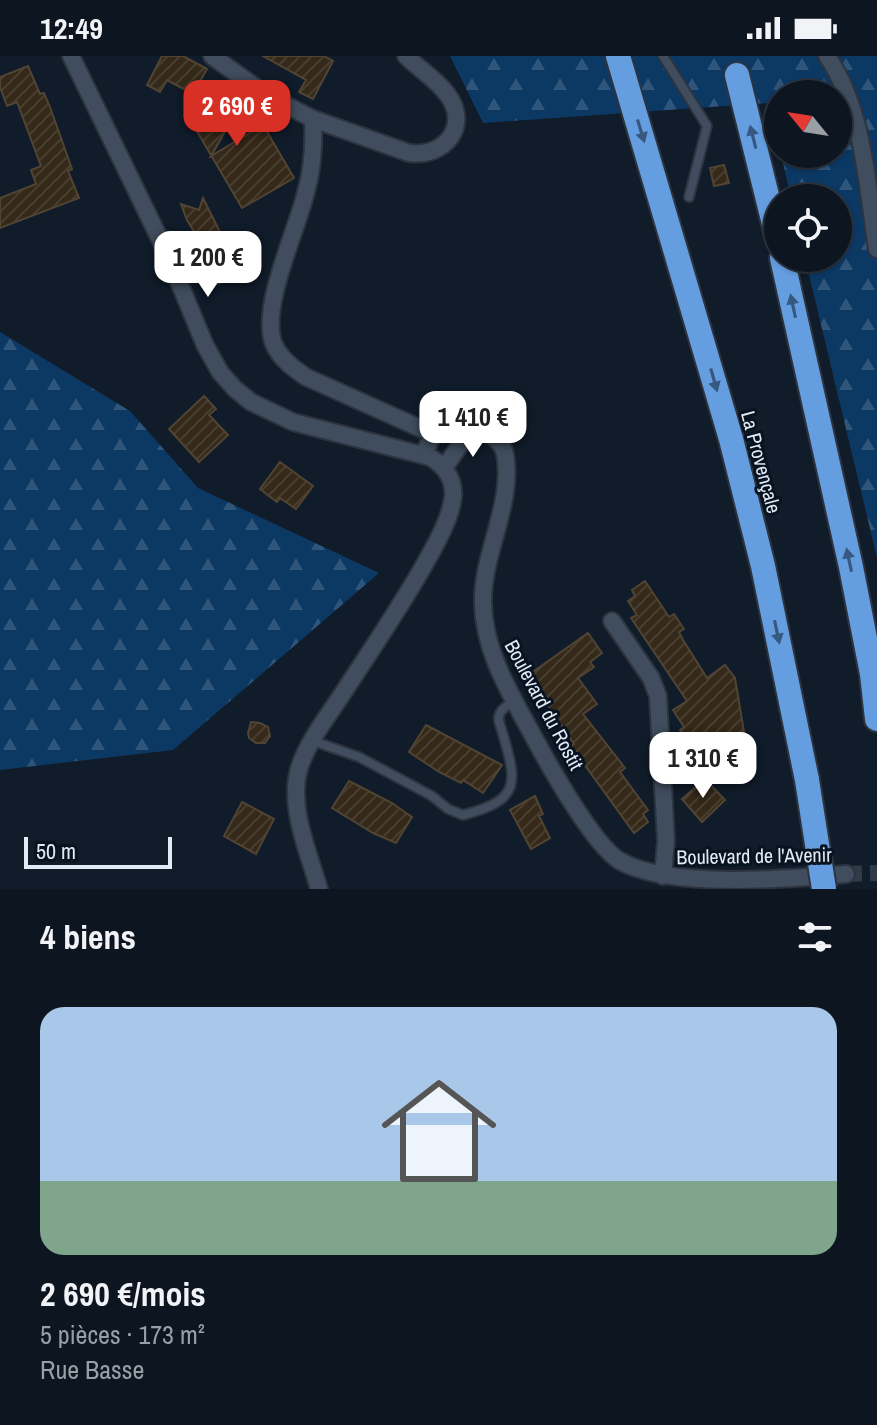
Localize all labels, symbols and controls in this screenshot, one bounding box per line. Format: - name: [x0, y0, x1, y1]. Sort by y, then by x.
- text: 12:49: [40, 8, 103, 48]
- pin: 2 690 €: [163, 80, 311, 148]
- north arrow: [764, 80, 852, 168]
- map controls: [764, 80, 852, 272]
- text: 2 690 €: [201, 88, 273, 123]
- one-way arrow: [635, 119, 647, 143]
- one-way arrow: [746, 125, 758, 150]
- button: locate: [764, 184, 852, 272]
- pin: 1 200 €: [134, 231, 282, 299]
- text: 1 200 €: [172, 239, 244, 274]
- one-way arrow: [786, 293, 799, 318]
- one-way arrow: [708, 368, 721, 392]
- pin: 1 410 €: [399, 391, 547, 459]
- text: 1 410 €: [437, 399, 509, 434]
- street label: La Provençale: [735, 408, 788, 516]
- one-way arrow: [842, 547, 855, 572]
- one-way arrow: [771, 620, 784, 645]
- street label: Boulevard du Rostit: [499, 635, 590, 775]
- pin: 1 310 €: [629, 732, 777, 800]
- text: 1 310 €: [667, 740, 739, 775]
- scale bar: [24, 833, 172, 869]
- text: 50 m: [36, 836, 76, 866]
- street label: Boulevard de l'Avenir: [676, 841, 832, 870]
- text: 4 biens: [40, 914, 136, 960]
- icon: filters: [793, 915, 837, 959]
- icon: home: [367, 1059, 511, 1203]
- text: 2 690 €/mois: [40, 1271, 206, 1317]
- text: 5 pièces · 173 m²: [40, 1317, 205, 1352]
- text: Rue Basse: [40, 1352, 144, 1387]

